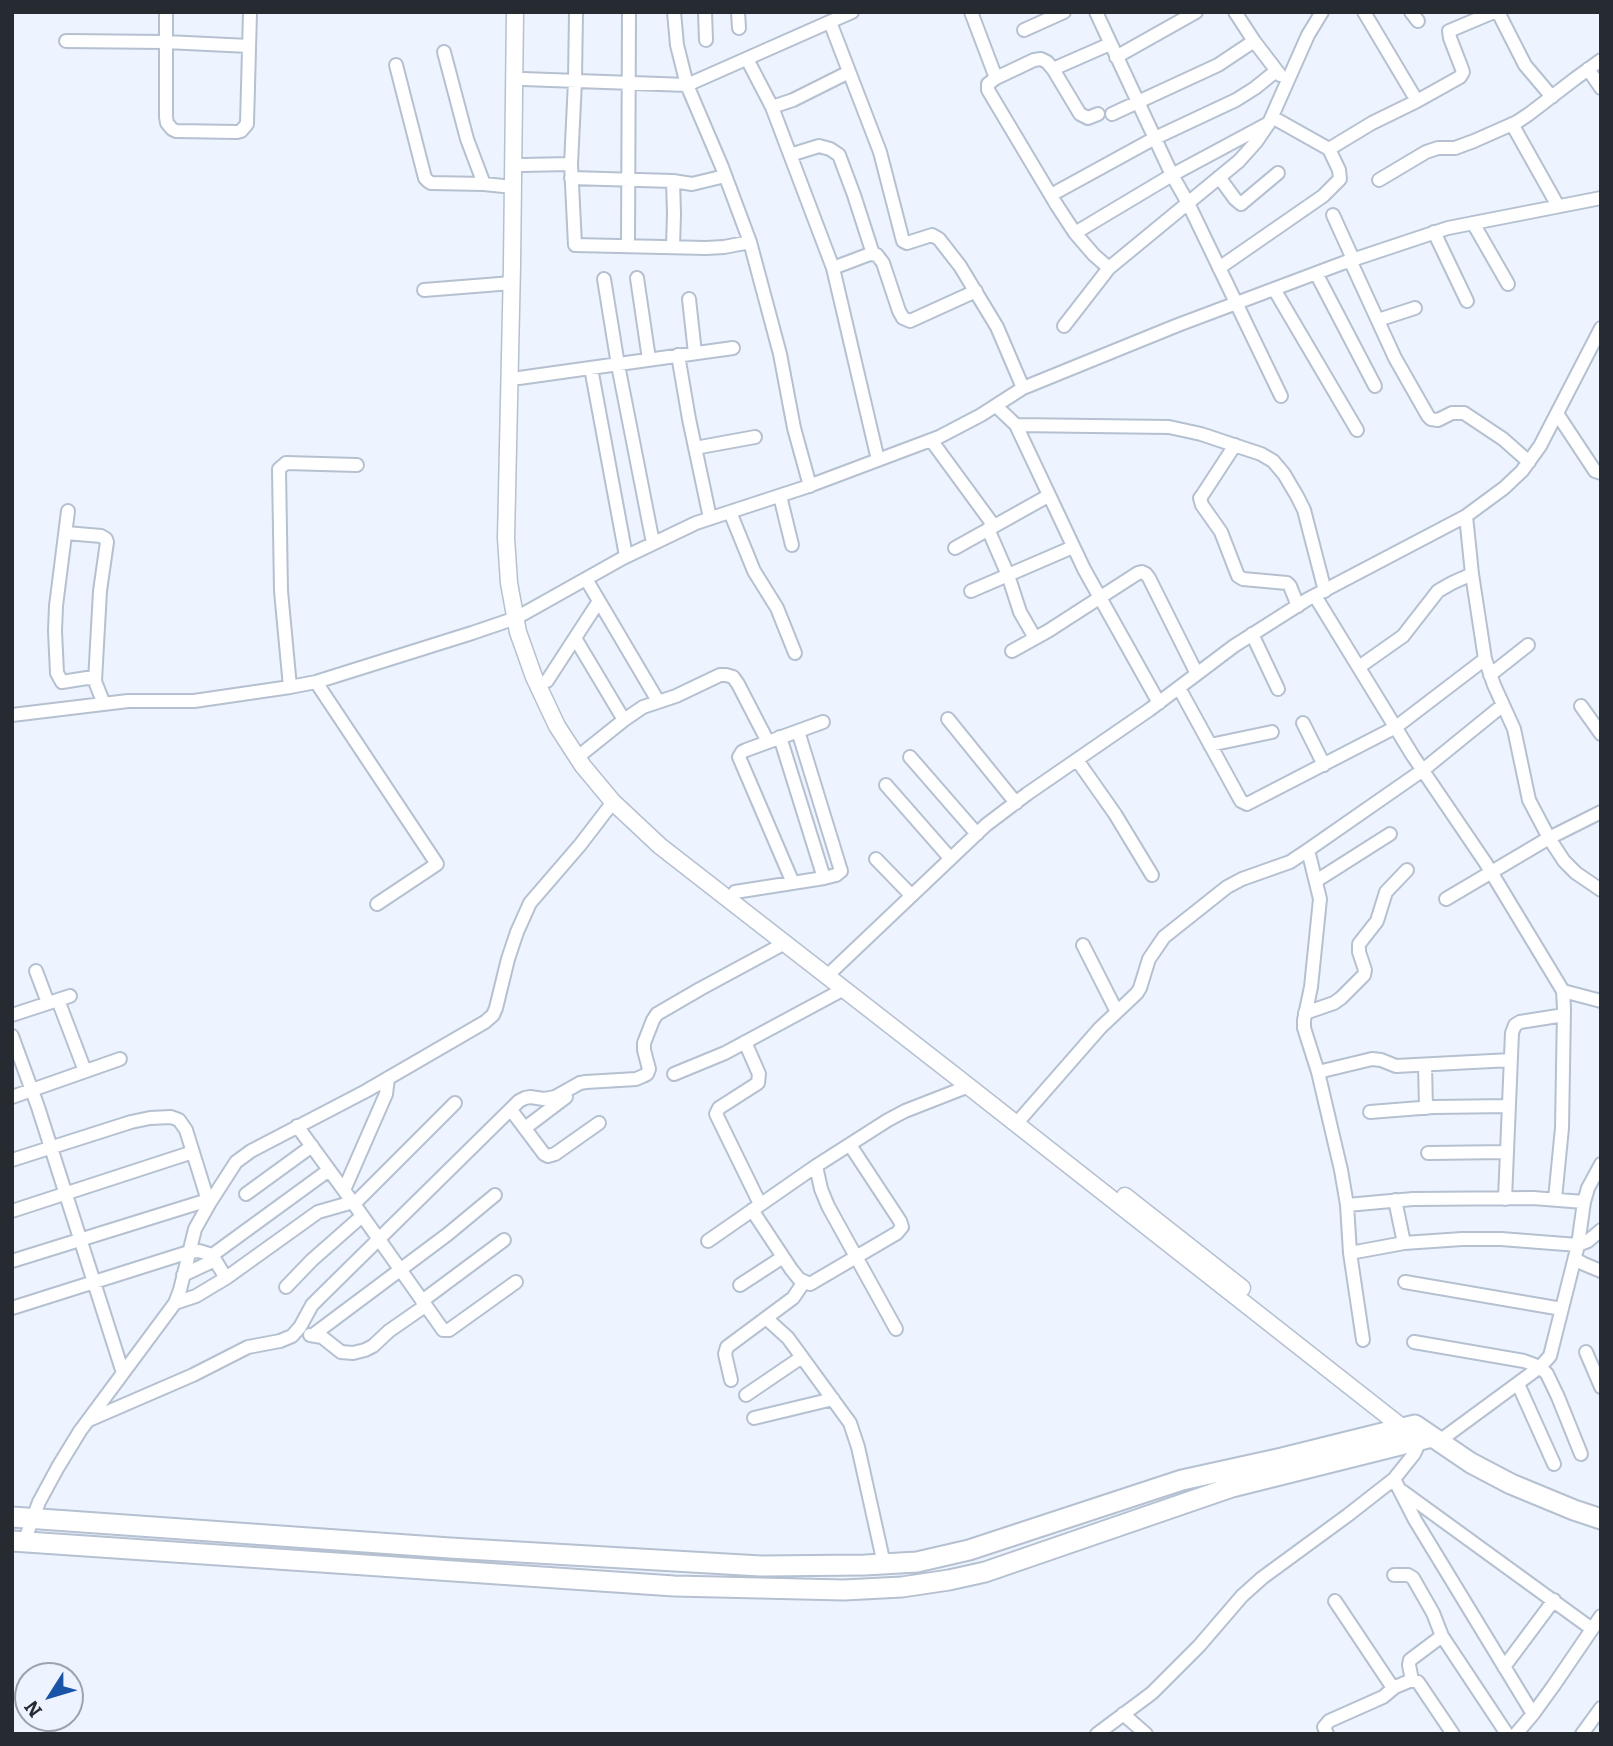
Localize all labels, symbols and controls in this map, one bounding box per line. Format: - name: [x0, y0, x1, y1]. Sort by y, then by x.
- north arrow: [14, 1662, 84, 1732]
- text: N: [20, 1696, 47, 1722]

